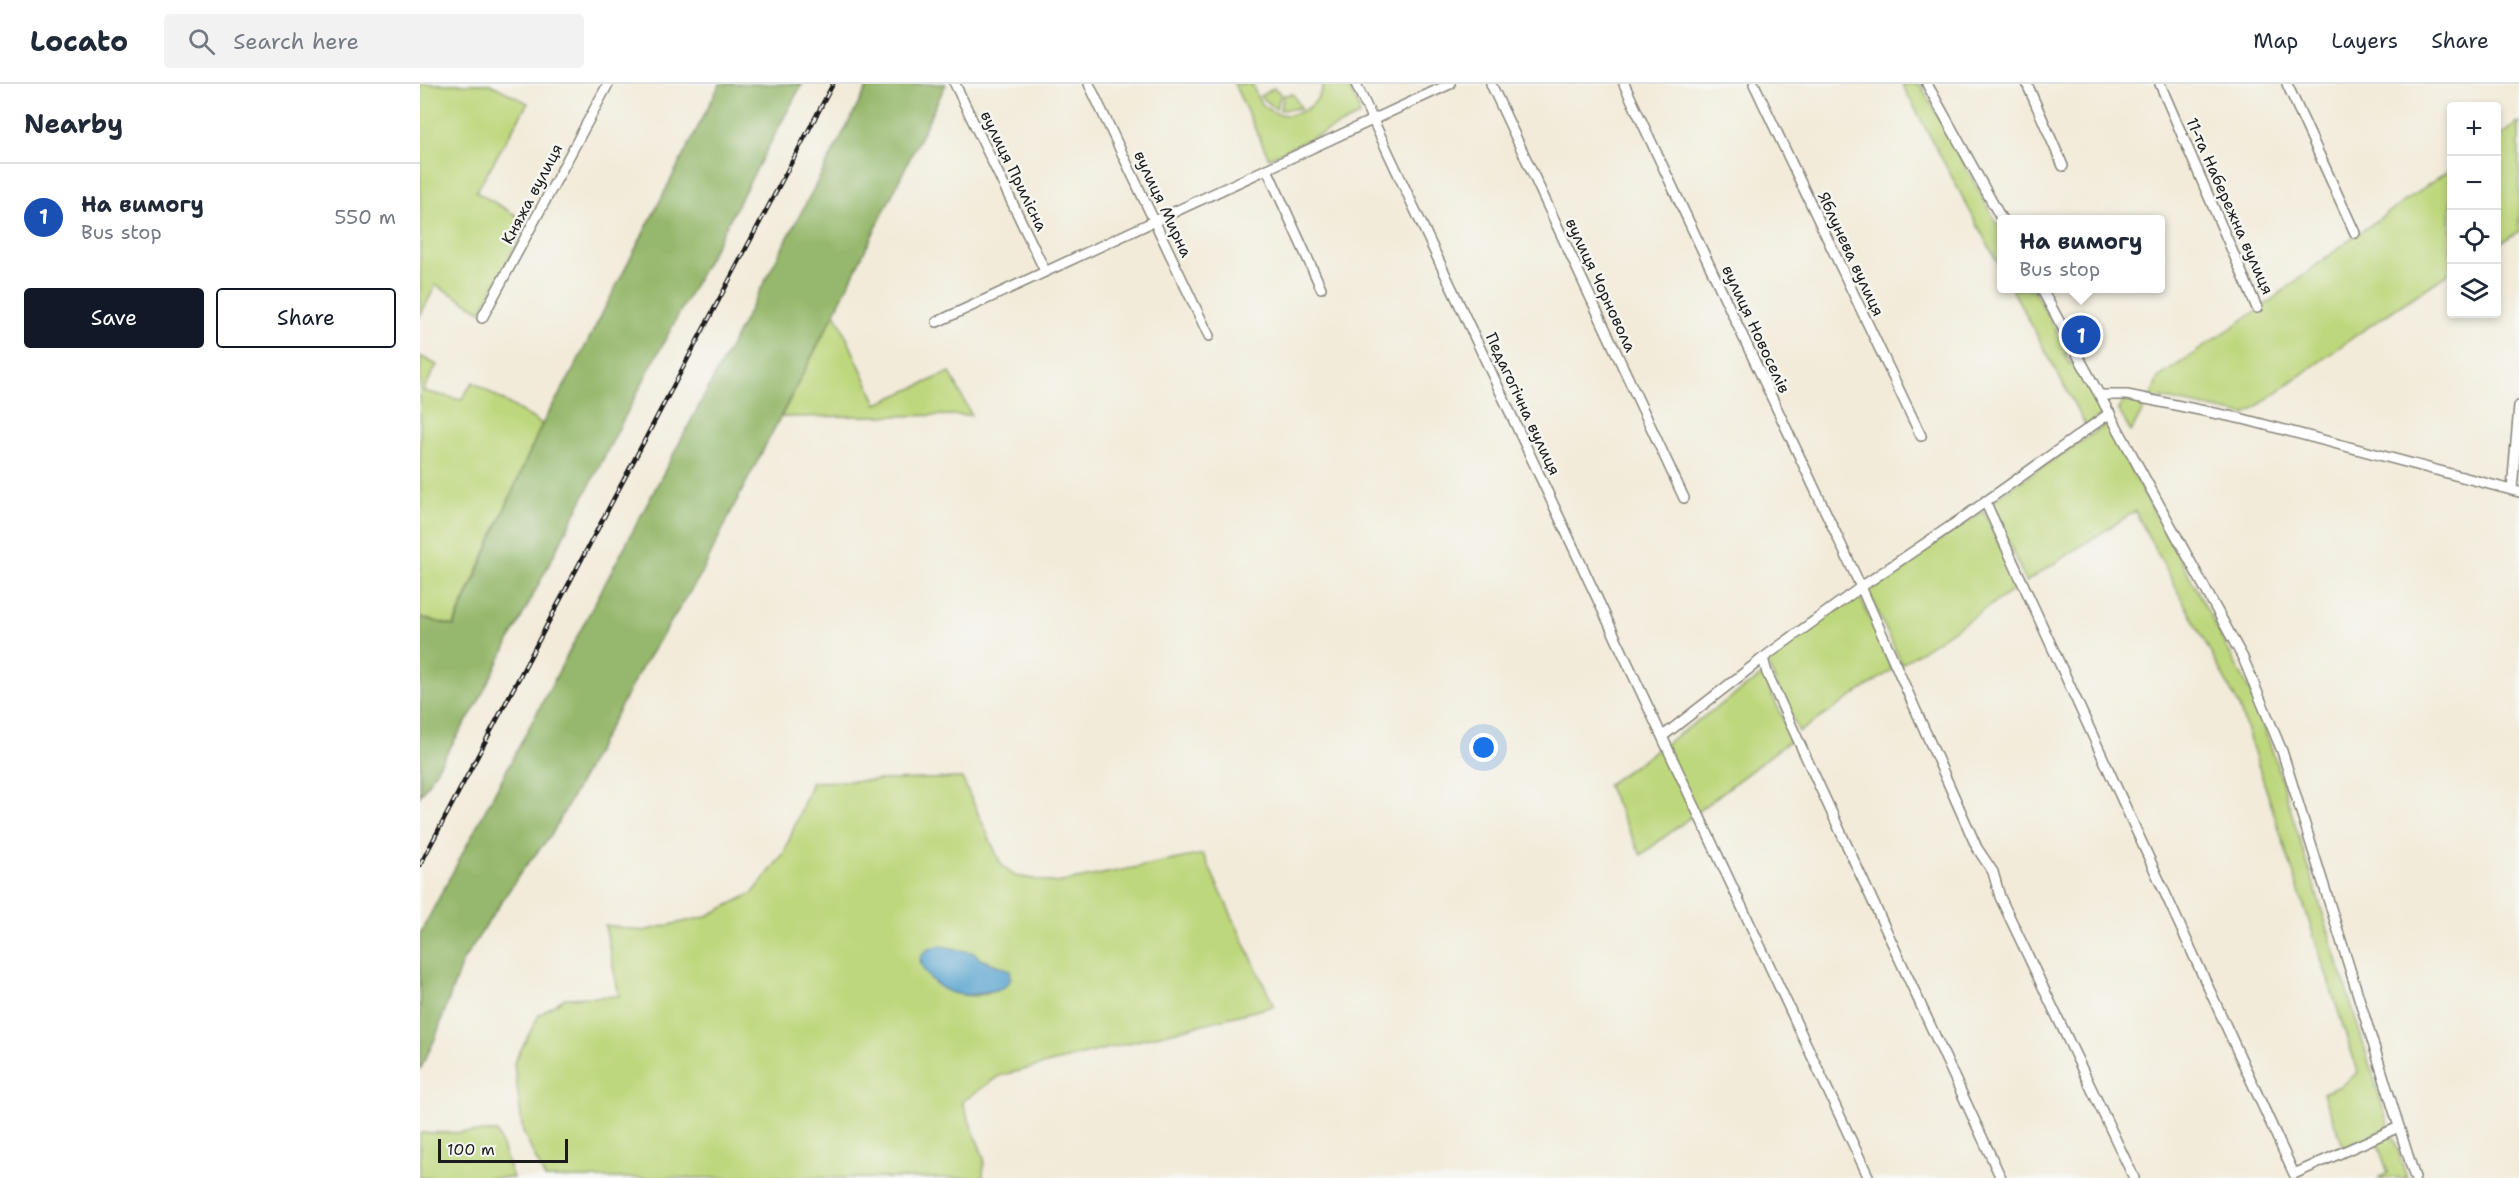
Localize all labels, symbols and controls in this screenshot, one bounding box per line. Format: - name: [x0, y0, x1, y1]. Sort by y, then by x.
- search box: [164, 14, 584, 68]
- text: Locato: [30, 22, 128, 60]
- icon: search: [185, 25, 218, 58]
- text: Search here: [233, 27, 359, 56]
- text: Map: [2253, 27, 2298, 55]
- text: Layers: [2331, 27, 2398, 55]
- text: Share: [2431, 27, 2489, 55]
- map controls: [2447, 102, 2501, 318]
- button: +: [2447, 102, 2501, 156]
- text: Nearby: [24, 106, 123, 141]
- street label: вулиця Прилісна: [976, 107, 1052, 235]
- street label: 11-та Набережна вулиця: [2181, 114, 2279, 298]
- street label: Княжа вулиця: [497, 140, 567, 248]
- street label: вулиця Мирна: [1129, 147, 1197, 261]
- button: −: [2447, 156, 2501, 210]
- street label: Яблунева вулиця: [1813, 188, 1889, 320]
- text: На вимогу: [81, 190, 204, 219]
- text: 1: [39, 204, 48, 230]
- text: 550 m: [334, 204, 396, 230]
- button: locate: [2447, 210, 2501, 264]
- street label: вулиця Чорновола: [1561, 215, 1641, 355]
- popup: [1997, 215, 2165, 293]
- text: Bus stop: [81, 219, 162, 245]
- text: На вимогу: [2019, 227, 2143, 256]
- text: Bus stop: [2019, 256, 2100, 282]
- street label: вулиця Новоселів: [1717, 262, 1795, 396]
- button: layers: [2447, 264, 2501, 318]
- button: Save: [24, 288, 204, 348]
- button: Share: [216, 288, 396, 348]
- pin: 1: [2062, 312, 2100, 358]
- street label: Педагогічна вулиця: [1481, 329, 1565, 479]
- your location: [1469, 733, 1498, 762]
- scale bar: [438, 1136, 568, 1164]
- text: 100 m: [447, 1139, 495, 1160]

